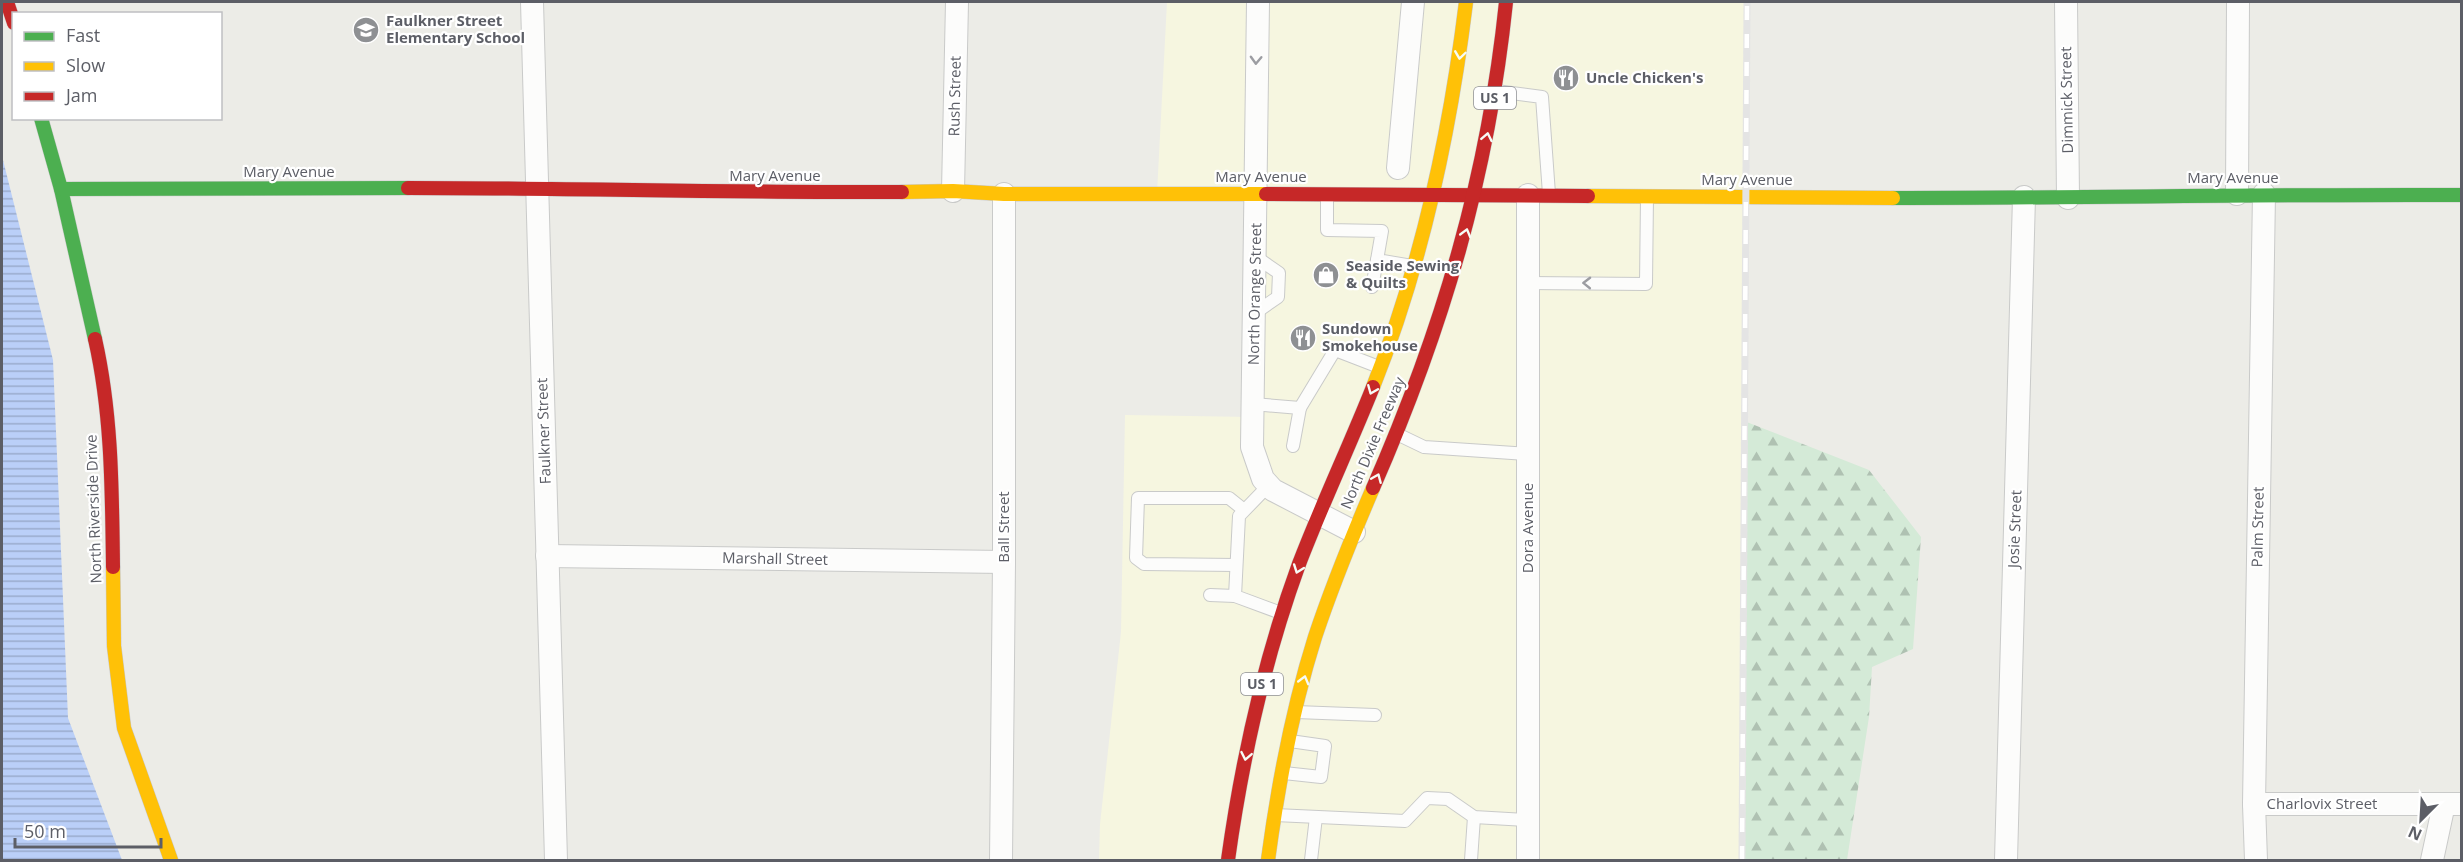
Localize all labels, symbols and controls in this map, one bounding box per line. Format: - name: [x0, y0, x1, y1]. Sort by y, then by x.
- place label: Faulkner Street Elementary School: [386, 10, 525, 47]
- legend: [12, 12, 222, 120]
- school or university icon: Faulkner Street Elementary School: [351, 15, 381, 45]
- text: Fast: [66, 23, 100, 47]
- street label: Dimmick Street: [2055, 46, 2077, 154]
- one-way arrow: [1454, 50, 1466, 59]
- text: Slow: [66, 53, 105, 77]
- one-way arrow: [1250, 55, 1262, 64]
- street label: Rush Street: [943, 56, 965, 136]
- restaurant icon: Uncle Chicken's: [1551, 63, 1581, 93]
- place label: Uncle Chicken's: [1586, 67, 1703, 87]
- text: Jam: [64, 83, 98, 107]
- road number: US 1: [1474, 87, 1516, 109]
- one-way arrow: [1481, 132, 1493, 142]
- street label: Mary Avenue: [243, 161, 335, 181]
- street label: Mary Avenue: [729, 165, 821, 185]
- street label: Mary Avenue: [1215, 166, 1307, 186]
- street label: Mary Avenue: [2187, 167, 2279, 187]
- street label: Mary Avenue: [1701, 169, 1793, 189]
- street label: North Orange Street: [1243, 223, 1265, 365]
- one-way arrow: [1459, 228, 1471, 239]
- place label: Seaside Sewing & Quilts: [1346, 255, 1460, 292]
- shop icon: Seaside Sewing & Quilts: [1311, 260, 1341, 290]
- one-way arrow: [1583, 277, 1592, 290]
- place label: Sundown Smokehouse: [1322, 318, 1418, 355]
- restaurant icon: Sundown Smokehouse: [1288, 323, 1318, 353]
- street label: North Dixie Freeway: [1335, 373, 1409, 512]
- street label: Faulkner Street: [531, 377, 555, 485]
- one-way arrow: [1366, 384, 1379, 395]
- street label: North Riverside Drive: [80, 434, 106, 584]
- one-way arrow: [1370, 473, 1382, 484]
- street label: Dora Avenue: [1517, 483, 1537, 573]
- street label: Palm Street: [2246, 486, 2268, 568]
- street label: Josie Street: [2003, 490, 2025, 570]
- street label: Ball Street: [993, 491, 1013, 563]
- street label: Marshall Street: [722, 547, 828, 569]
- one-way arrow: [1292, 563, 1305, 573]
- road number: US 1: [1241, 673, 1283, 695]
- one-way arrow: [1297, 675, 1310, 685]
- one-way arrow: [1240, 751, 1253, 761]
- north arrow: [2391, 790, 2451, 850]
- street label: Charlovix Street: [2267, 793, 2377, 813]
- scale bar: [15, 811, 160, 849]
- text: 50 m: [24, 819, 66, 843]
- text: N: [2404, 821, 2425, 846]

